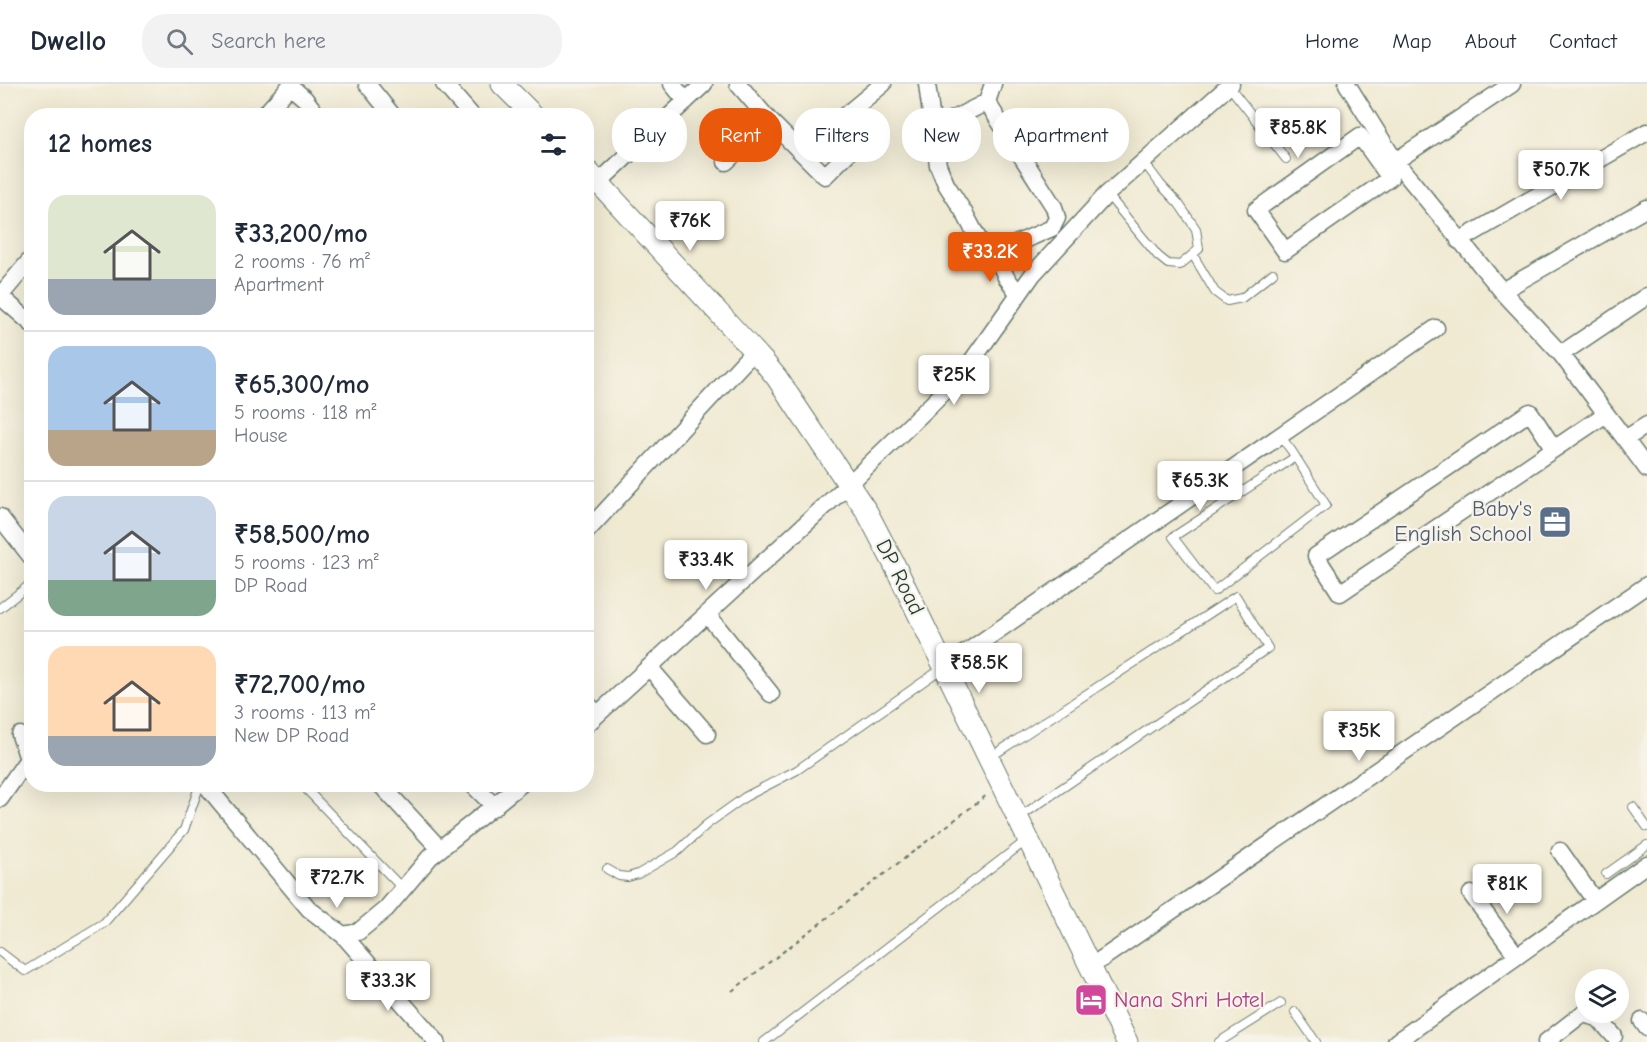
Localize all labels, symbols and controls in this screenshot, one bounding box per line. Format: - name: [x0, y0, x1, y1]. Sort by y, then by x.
- search box: [142, 14, 562, 68]
- text: Dwello: [30, 25, 106, 57]
- icon: search: [163, 25, 196, 58]
- text: Search here: [211, 28, 326, 54]
- text: Home: [1305, 29, 1359, 53]
- text: Map: [1392, 29, 1432, 53]
- text: About: [1465, 29, 1516, 53]
- text: Contact: [1549, 29, 1617, 53]
- chip: Buy: [612, 108, 687, 162]
- chip: Rent: [699, 108, 782, 162]
- chip: Filters: [794, 108, 890, 162]
- chip: New: [902, 108, 981, 162]
- chip: Apartment: [993, 108, 1129, 162]
- pin: ₹85.8K: [1249, 108, 1347, 159]
- text: ₹85.8K: [1269, 116, 1327, 139]
- icon: filters: [537, 128, 570, 161]
- text: 12 homes: [48, 129, 152, 159]
- pin: ₹50.7K: [1512, 150, 1610, 201]
- text: ₹50.7K: [1532, 158, 1590, 181]
- pin: ₹76K: [654, 201, 726, 252]
- text: ₹76K: [669, 209, 711, 232]
- icon: home: [96, 219, 168, 291]
- text: ₹33,200/mo: [234, 219, 368, 249]
- pin: ₹33.2K: [941, 232, 1039, 283]
- text: ₹33.2K: [962, 240, 1018, 263]
- text: 2 rooms · 76 m²: [234, 250, 370, 273]
- text: Apartment: [234, 273, 324, 296]
- pin: ₹25K: [918, 355, 990, 406]
- text: ₹25K: [932, 363, 976, 386]
- icon: home: [96, 370, 168, 442]
- text: ₹65,300/mo: [234, 370, 369, 400]
- text: 5 rooms · 118 m²: [234, 401, 376, 424]
- text: House: [234, 424, 288, 447]
- pin: ₹65.3K: [1151, 461, 1249, 512]
- text: ₹65.3K: [1171, 469, 1229, 492]
- place label: Baby's English School: [1394, 496, 1532, 547]
- office icon: Baby's English School: [1537, 504, 1573, 540]
- icon: home: [96, 520, 168, 592]
- text: ₹58,500/mo: [234, 520, 370, 550]
- street label: DP Road: [870, 535, 930, 619]
- pin: ₹33.4K: [657, 540, 755, 591]
- text: ₹33.4K: [678, 548, 734, 571]
- text: 5 rooms · 123 m²: [234, 551, 379, 574]
- text: DP Road: [234, 574, 308, 597]
- pin: ₹58.5K: [930, 643, 1028, 694]
- text: ₹58.5K: [950, 651, 1008, 674]
- icon: home: [96, 670, 168, 742]
- text: ₹72,700/mo: [234, 670, 365, 700]
- text: 3 rooms · 113 m²: [234, 701, 375, 724]
- pin: ₹35K: [1323, 711, 1395, 762]
- text: ₹35K: [1337, 719, 1381, 742]
- text: New DP Road: [234, 724, 349, 747]
- pin: ₹72.7K: [288, 858, 386, 909]
- pin: ₹81K: [1471, 864, 1543, 915]
- text: ₹72.7K: [310, 866, 364, 889]
- text: ₹81K: [1487, 872, 1527, 895]
- pin: ₹33.3K: [339, 961, 437, 1012]
- text: ₹33.3K: [360, 969, 416, 992]
- map controls: [1575, 969, 1629, 1023]
- button: layers: [1575, 969, 1629, 1023]
- hotel icon: Nana Shri Hotel: [1073, 982, 1109, 1018]
- place label: Nana Shri Hotel: [1114, 987, 1265, 1013]

